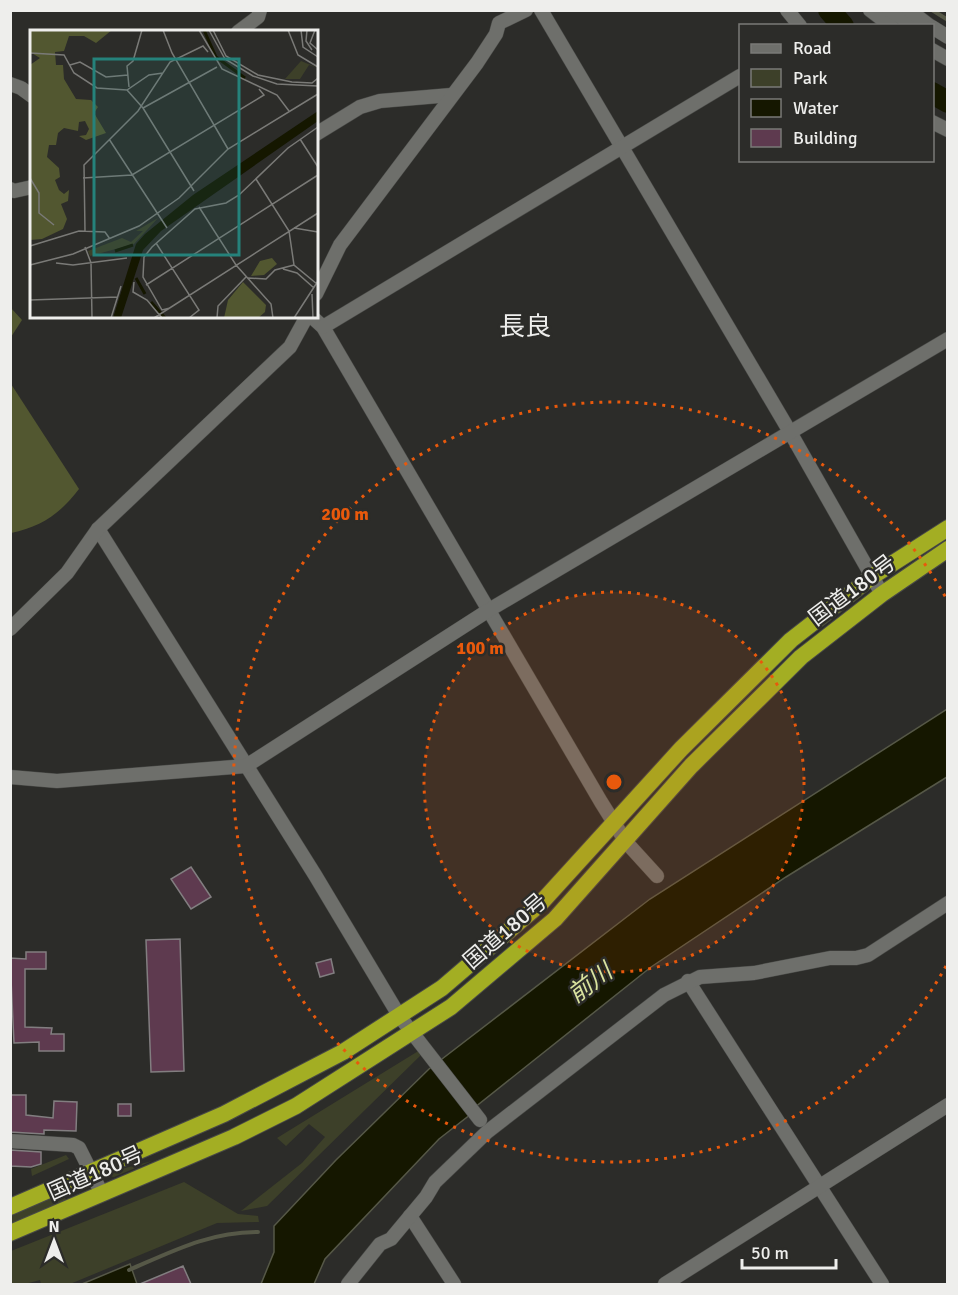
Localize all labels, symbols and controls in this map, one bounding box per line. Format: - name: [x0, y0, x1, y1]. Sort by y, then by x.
- legend: [739, 24, 934, 162]
- inset map: [30, 30, 318, 318]
- text: Road: [793, 37, 832, 59]
- text: Park: [793, 67, 828, 89]
- text: Water: [793, 97, 839, 119]
- text: Building: [793, 127, 857, 149]
- district label: 長良: [499, 311, 551, 343]
- text: 200 m: [321, 503, 369, 525]
- street label: 国道180号: [803, 549, 901, 631]
- text: 100 m: [456, 637, 504, 659]
- centre of rings: [604, 772, 624, 792]
- street label: 国道180号: [458, 887, 552, 975]
- water label: 前川: [562, 955, 621, 1009]
- street label: 国道180号: [43, 1140, 147, 1206]
- north arrow: [24, 1211, 84, 1271]
- text: N: [48, 1217, 60, 1237]
- scale bar: [742, 1232, 836, 1270]
- text: 50 m: [751, 1242, 789, 1264]

